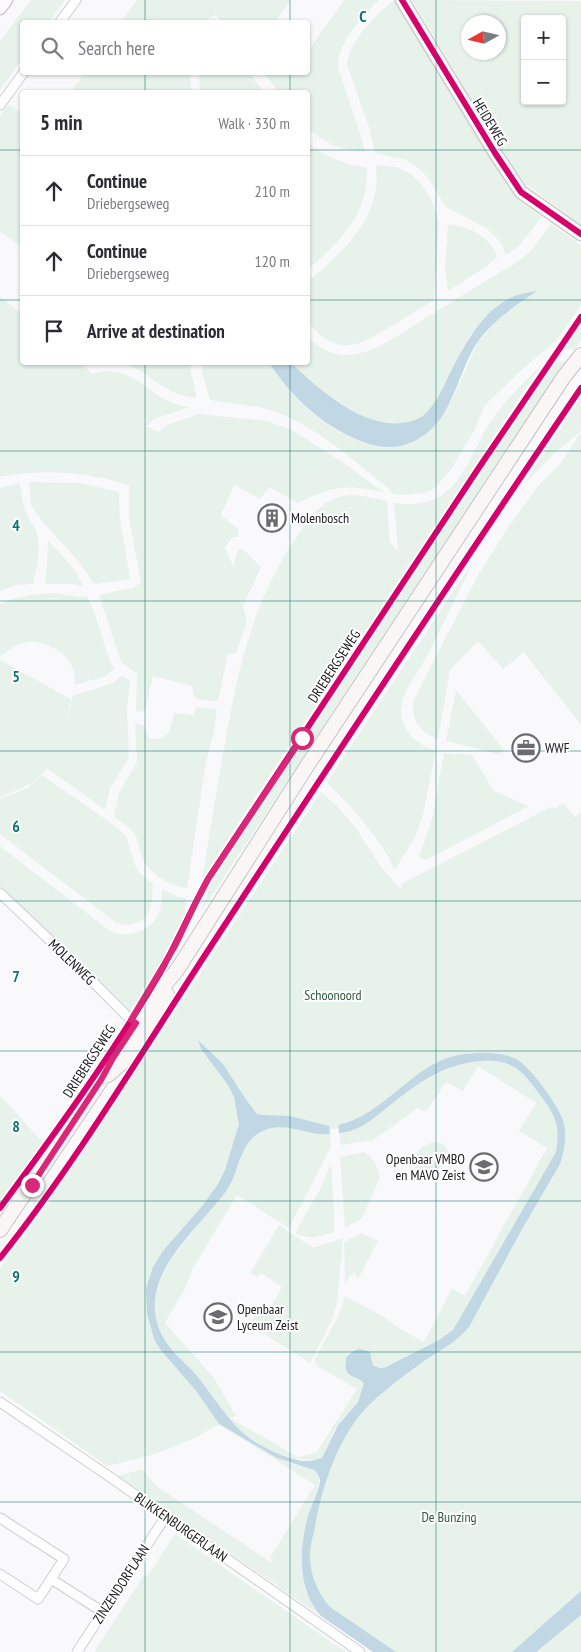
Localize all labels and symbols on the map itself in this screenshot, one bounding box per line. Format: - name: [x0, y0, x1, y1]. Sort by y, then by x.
- text: C: [359, 6, 367, 26]
- north arrow: [461, 15, 506, 60]
- street label: HEIDEWEG: [469, 95, 511, 149]
- building icon: Molenbosch: [257, 503, 287, 533]
- place label: Molenbosch: [291, 509, 349, 527]
- text: 4: [12, 515, 20, 535]
- street label: DRIEBERGSEWEG: [304, 626, 364, 706]
- text: 5: [12, 666, 20, 686]
- route start: [291, 727, 314, 750]
- office icon: WWF: [511, 733, 541, 763]
- place label: WWF: [545, 739, 570, 757]
- text: 6: [12, 816, 20, 836]
- street label: MOLENWEG: [45, 935, 99, 989]
- text: 7: [12, 966, 20, 986]
- park label: Schoonoord: [304, 986, 362, 1004]
- street label: DRIEBERGSEWEG: [59, 1021, 119, 1101]
- text: 8: [12, 1116, 20, 1136]
- place label: Openbaar VMBO en MAVO Zeist: [386, 1150, 465, 1184]
- school or university icon: Openbaar VMBO en MAVO Zeist: [469, 1152, 499, 1182]
- route end: [21, 1174, 44, 1197]
- text: 9: [12, 1266, 20, 1286]
- place label: Openbaar Lyceum Zeist: [237, 1300, 299, 1334]
- school or university icon: Openbaar Lyceum Zeist: [203, 1302, 233, 1332]
- street label: BLIKKENBURGERLAAN: [131, 1488, 231, 1566]
- park label: De Bunzing: [421, 1508, 477, 1526]
- street label: ZINZENDORFLAAN: [89, 1541, 153, 1627]

